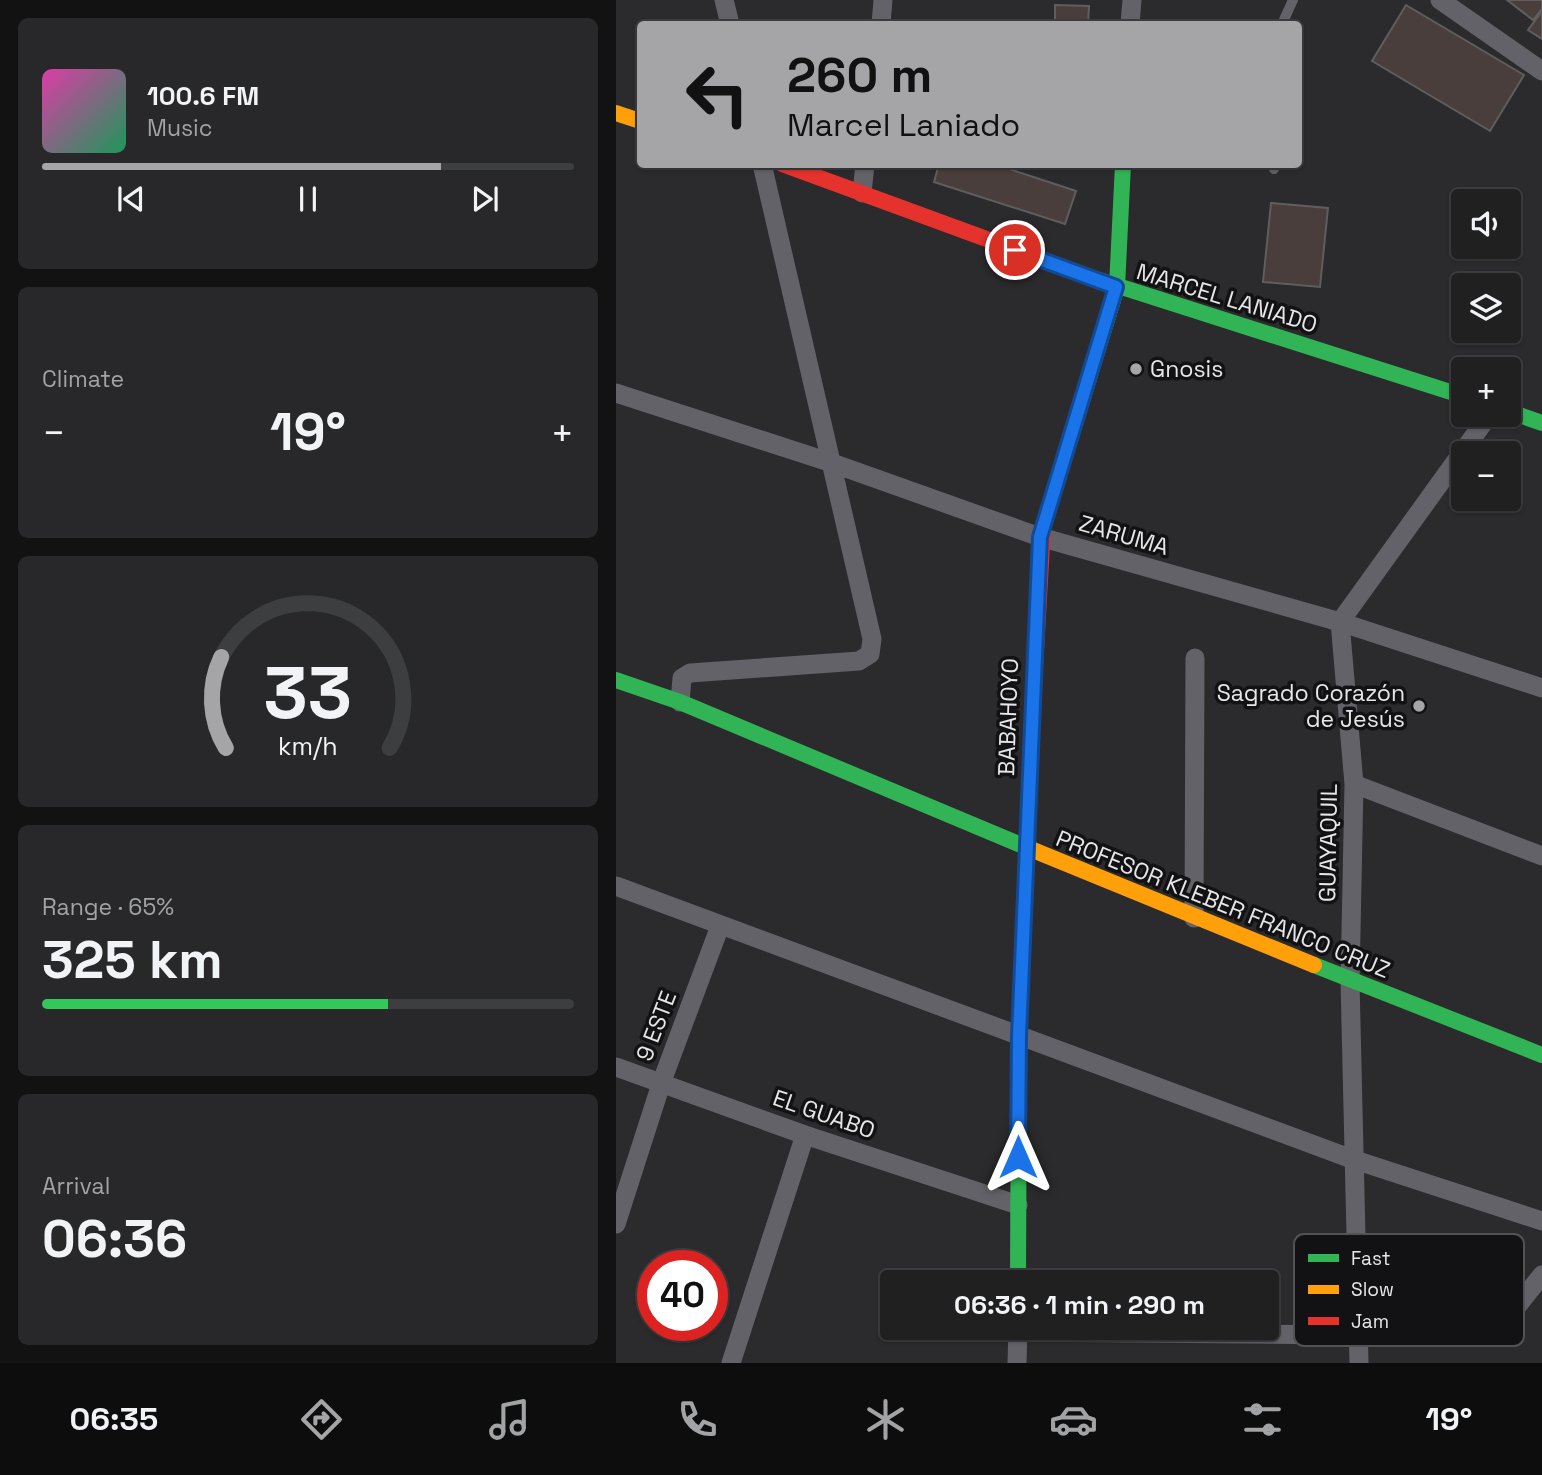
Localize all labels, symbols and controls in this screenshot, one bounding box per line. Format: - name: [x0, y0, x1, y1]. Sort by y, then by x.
- text: 260 m: [787, 44, 932, 106]
- icon: left: [672, 49, 763, 140]
- text: 100.6 FM: [147, 79, 259, 113]
- text: Marcel Laniado: [787, 105, 1020, 145]
- text: Music: [147, 113, 212, 143]
- icon: previous: [112, 180, 150, 218]
- icon: pause: [289, 180, 327, 218]
- icon: next: [466, 180, 504, 218]
- map controls: [1451, 189, 1521, 511]
- button: sound: [1451, 189, 1521, 259]
- pin: [985, 220, 1045, 280]
- icon: arrive: [996, 231, 1034, 269]
- street label: MARCEL LANIADO: [1133, 256, 1321, 340]
- button: layers: [1451, 273, 1521, 343]
- place label: Gnosis: [1150, 354, 1223, 384]
- button: +: [1451, 357, 1521, 427]
- marker: Gnosis: [1128, 361, 1144, 377]
- text: Climate: [42, 364, 124, 394]
- text: 19°: [270, 399, 346, 465]
- text: −: [42, 409, 66, 457]
- text: +: [550, 409, 574, 457]
- button: −: [1451, 441, 1521, 511]
- street label: ZARUMA: [1076, 508, 1172, 562]
- text: 33: [264, 646, 352, 739]
- street label: BABAHOYO: [991, 658, 1025, 776]
- place label: Sagrado Corazón de Jesús: [1217, 678, 1405, 734]
- marker: Sagrado Corazón de Jesús: [1411, 698, 1427, 714]
- text: km/h: [278, 729, 338, 761]
- street label: GUAYAQUIL: [1312, 784, 1344, 902]
- street label: PROFESOR KLEBER FRANCO CRUZ: [1052, 823, 1394, 985]
- text: Range · 65%: [42, 892, 174, 922]
- text: 325 km: [42, 927, 223, 993]
- street label: 9 ESTE: [629, 987, 683, 1065]
- street label: EL GUABO: [769, 1083, 879, 1145]
- position arrow: [981, 1120, 1055, 1194]
- text: Arrival: [42, 1171, 110, 1201]
- text: 06:36: [42, 1206, 187, 1272]
- legend: [1294, 1234, 1524, 1346]
- text: Fast: [1351, 1246, 1391, 1271]
- speed limit sign: 40: [637, 1250, 728, 1341]
- text: Slow: [1351, 1277, 1394, 1302]
- text: 06:36 · 1 min · 290 m: [954, 1288, 1205, 1322]
- text: Jam: [1351, 1309, 1389, 1334]
- icon: directions: [297, 1395, 346, 1444]
- icon: music: [485, 1395, 534, 1444]
- icon: phone: [673, 1395, 722, 1444]
- icon: climate: [861, 1395, 910, 1444]
- icon: car: [1049, 1395, 1098, 1444]
- icon: filters: [1238, 1395, 1287, 1444]
- text: 06:35: [70, 1399, 158, 1439]
- text: 19°: [1426, 1399, 1472, 1439]

